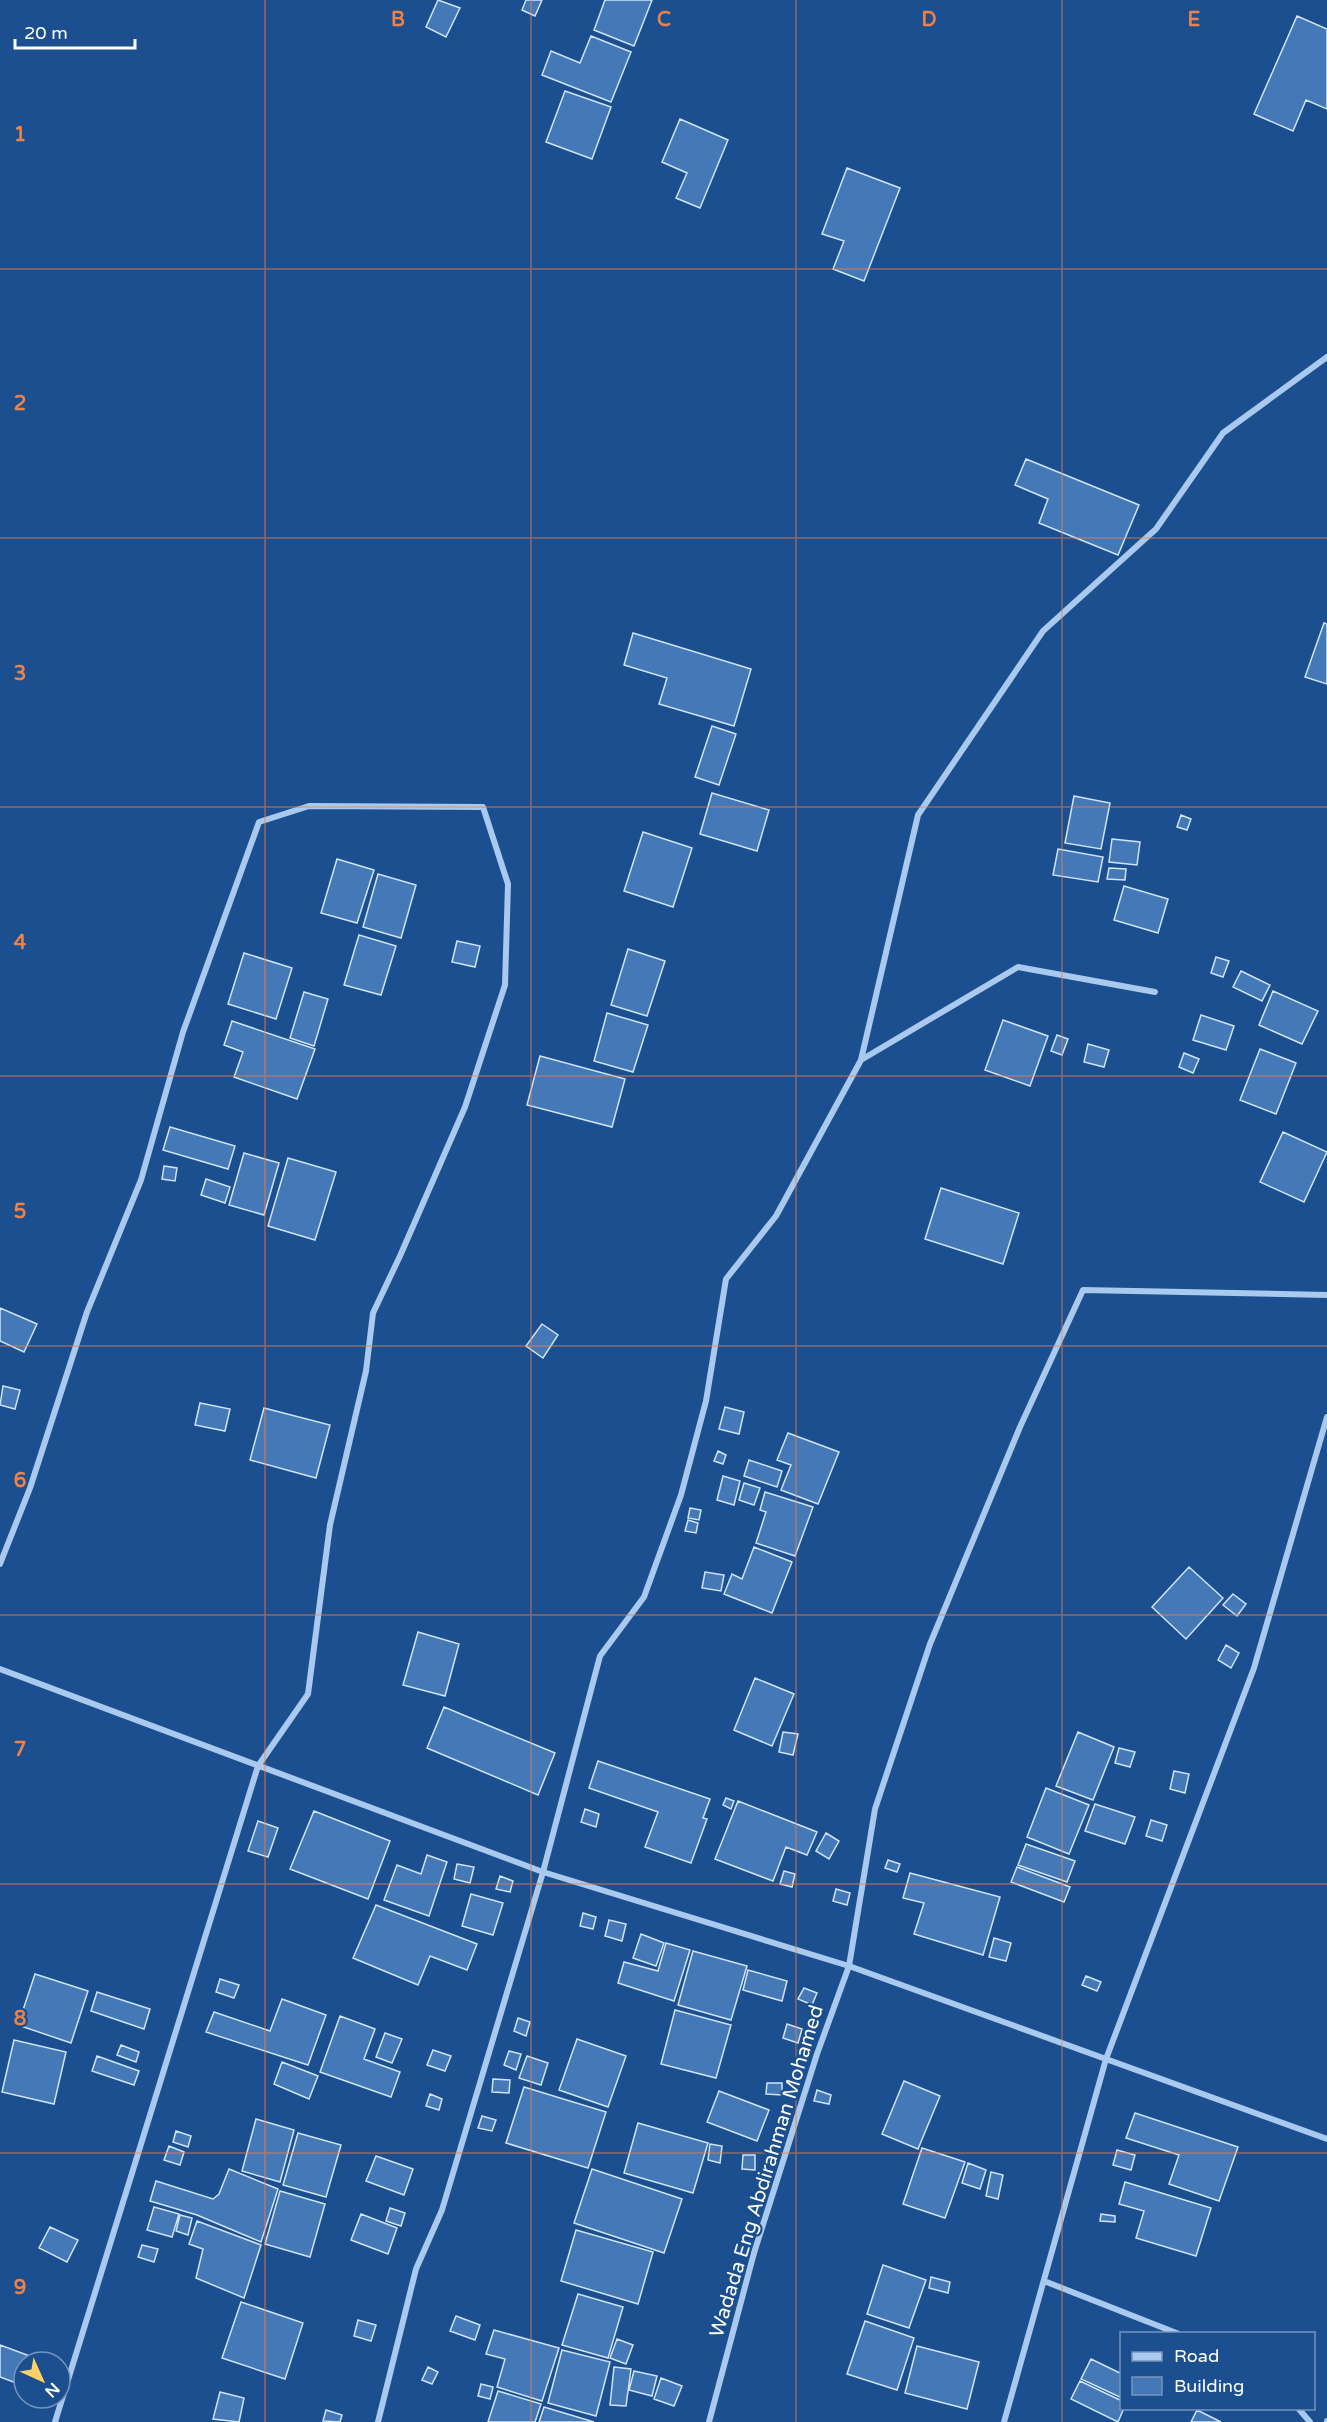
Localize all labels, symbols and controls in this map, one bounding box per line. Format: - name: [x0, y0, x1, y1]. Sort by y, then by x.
- text: B: [391, 8, 405, 32]
- text: C: [657, 8, 671, 32]
- text: D: [921, 8, 937, 32]
- text: E: [1188, 8, 1201, 32]
- scale bar: [15, 12, 135, 50]
- text: 20 m: [24, 22, 68, 44]
- text: 1: [14, 123, 26, 147]
- text: 2: [14, 392, 26, 416]
- text: 3: [14, 662, 26, 686]
- text: 4: [14, 931, 27, 955]
- text: 5: [14, 1200, 26, 1224]
- text: 6: [14, 1469, 26, 1493]
- text: 7: [14, 1738, 26, 1762]
- street label: Wadada Eng Abdirahman Mohamed: [705, 2002, 829, 2340]
- text: 8: [14, 2007, 26, 2031]
- text: 9: [14, 2276, 26, 2300]
- legend: [1120, 2332, 1315, 2410]
- text: Road: [1174, 2345, 1219, 2367]
- north arrow: [12, 2350, 72, 2410]
- text: Building: [1174, 2375, 1244, 2397]
- text: N: [40, 2378, 64, 2402]

